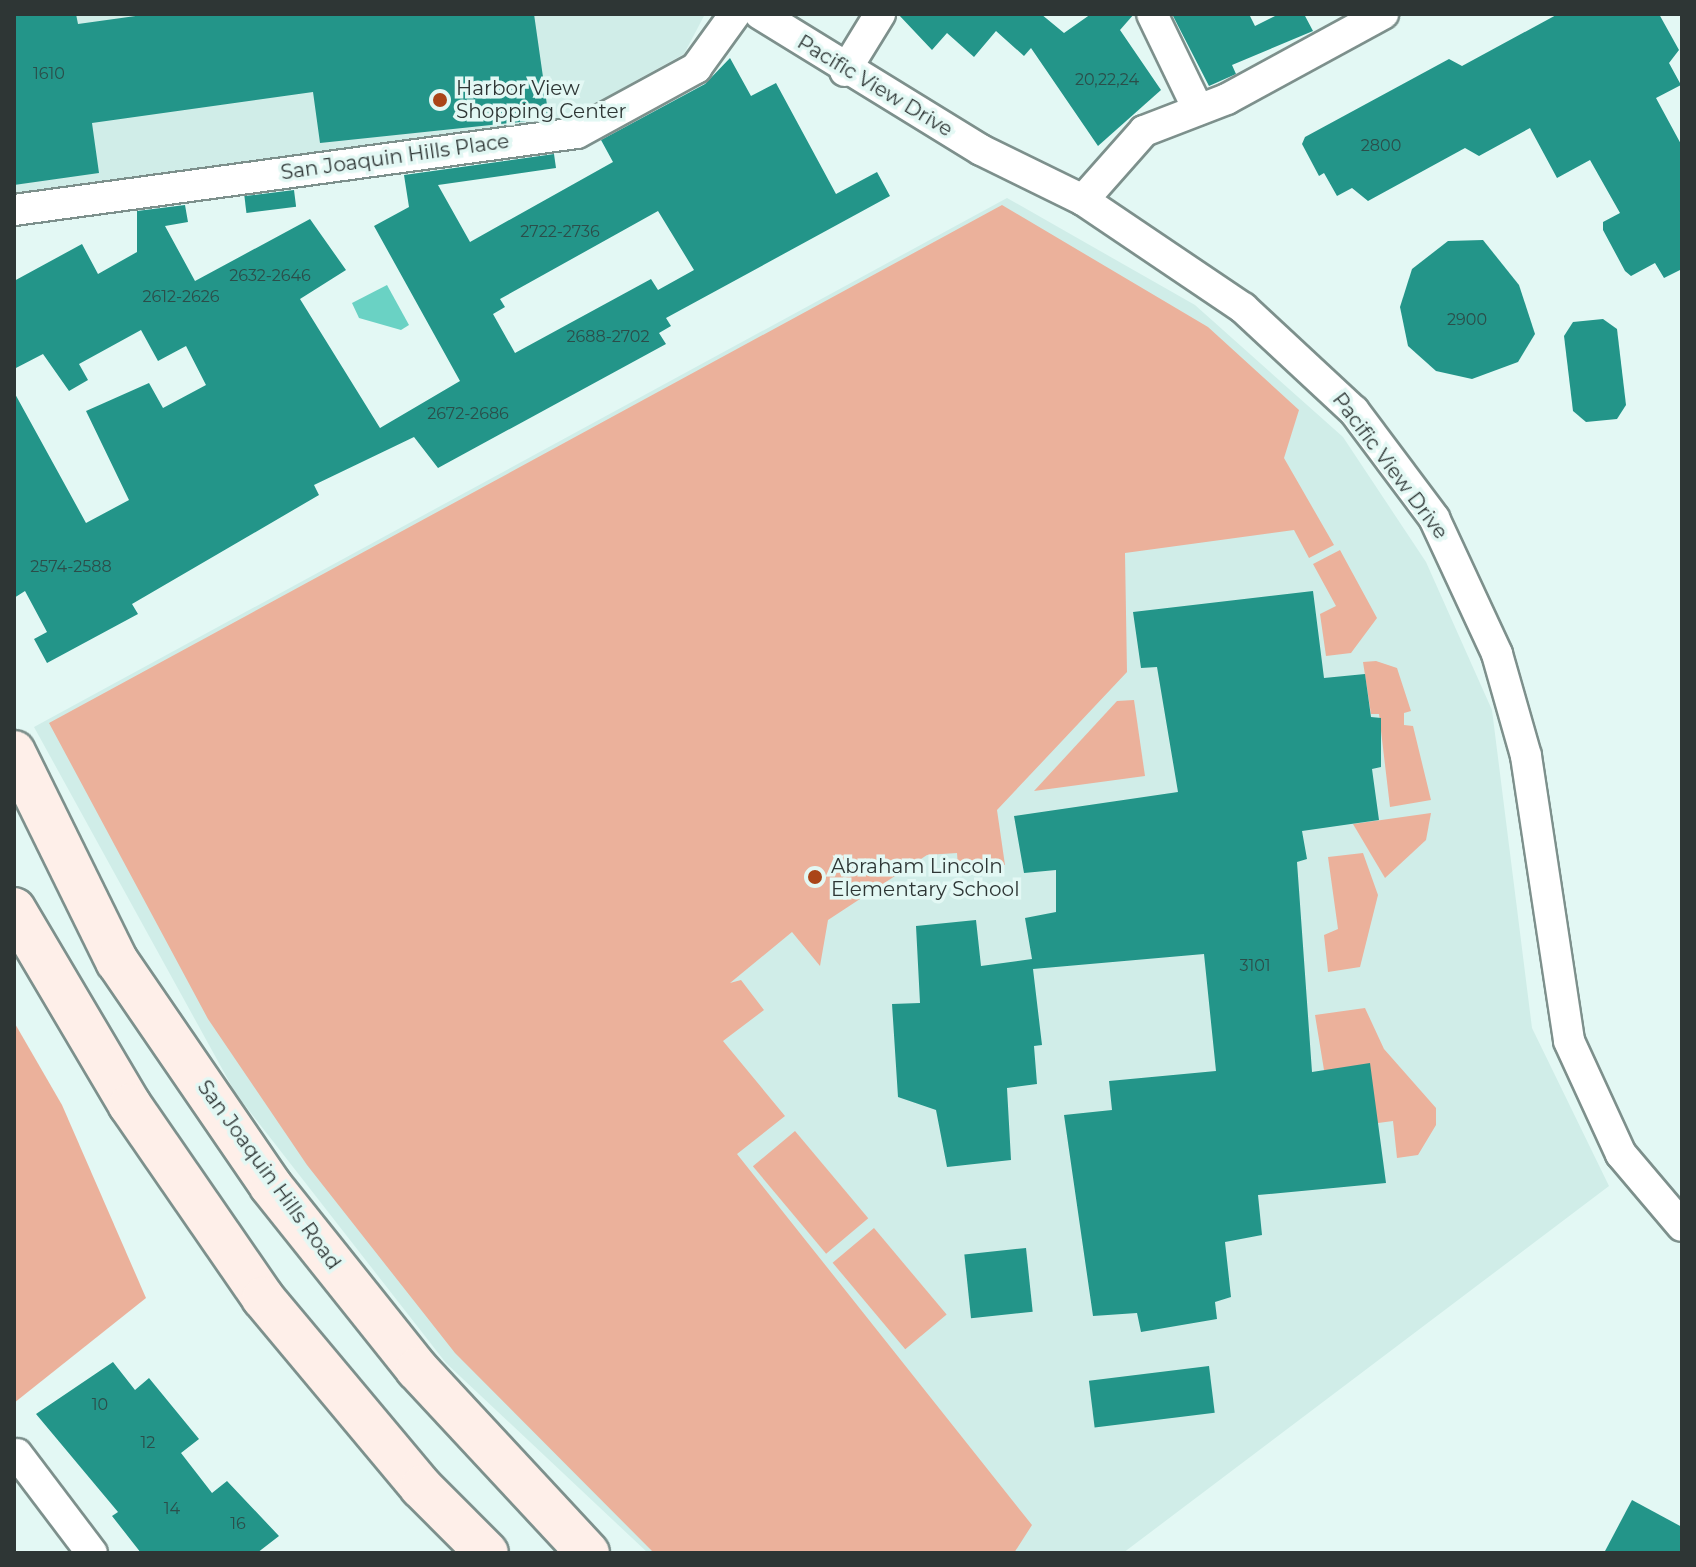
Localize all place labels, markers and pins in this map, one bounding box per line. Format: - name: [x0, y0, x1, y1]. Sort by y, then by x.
- place label: Harbor View Shopping Center: [456, 76, 626, 123]
- marker: Harbor View Shopping Center: [431, 91, 449, 109]
- place label: Abraham Lincoln Elementary School: [831, 854, 1020, 901]
- marker: Abraham Lincoln Elementary School: [806, 868, 824, 886]

